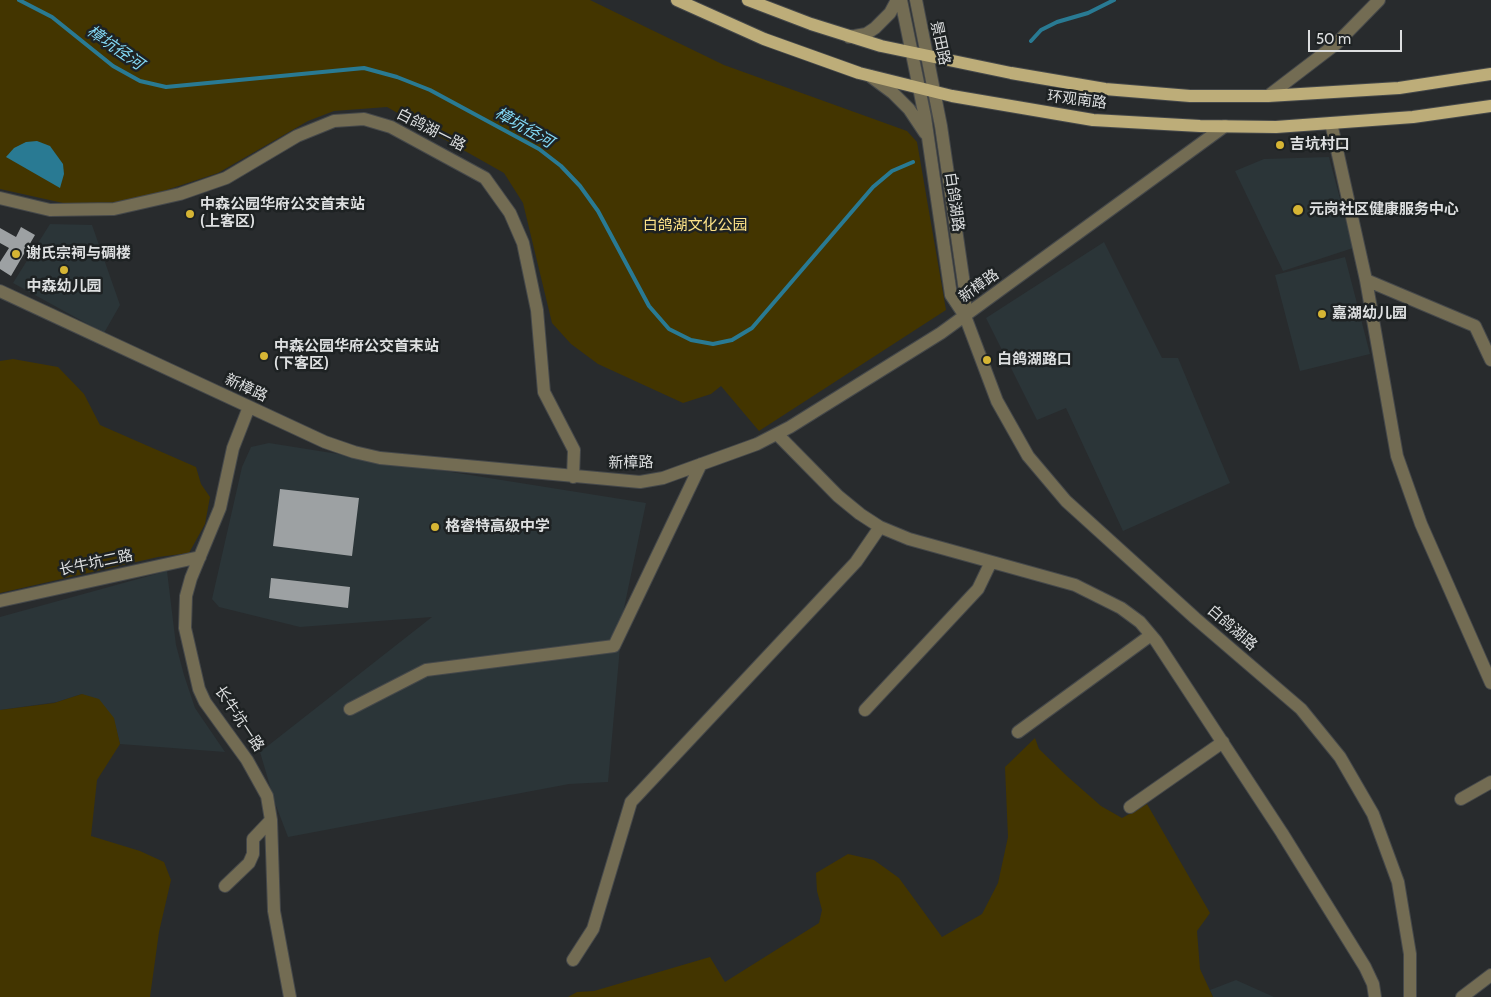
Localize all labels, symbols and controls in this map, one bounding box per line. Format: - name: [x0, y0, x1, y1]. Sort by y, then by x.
- street label: 景田路: [927, 19, 953, 67]
- scale bar: [1311, 20, 1405, 52]
- water label: 樟坑径河: [83, 22, 147, 74]
- text: 50 m: [1316, 30, 1351, 48]
- street label: 环观南路: [1046, 87, 1108, 113]
- water label: 樟坑径河: [491, 104, 557, 152]
- street label: 白鸽湖一路: [394, 105, 468, 155]
- place label: 吉坑村口: [1290, 136, 1350, 154]
- marker: 吉坑村口: [1274, 139, 1286, 151]
- street label: 白鸽湖路: [941, 171, 967, 233]
- place label: 中森公园华府公交首末站 (上客区): [200, 196, 365, 231]
- place label: 元岗社区健康服务中心: [1309, 201, 1459, 219]
- marker: 元岗社区健康服务中心: [1291, 203, 1305, 217]
- marker: 中森公园华府公交首末站 (上客区): [184, 208, 196, 220]
- park label: 白鸽湖文化公园: [643, 217, 747, 235]
- place label: 谢氏宗祠与碉楼: [26, 245, 131, 263]
- marker: 谢氏宗祠与碉楼: [10, 248, 22, 260]
- marker: 中森幼儿园: [58, 264, 70, 276]
- street label: 新樟路: [956, 265, 1002, 307]
- place label: 中森幼儿园: [27, 278, 101, 296]
- place label: 嘉湖幼儿园: [1332, 305, 1407, 323]
- marker: 嘉湖幼儿园: [1316, 308, 1328, 320]
- place label: 中森公园华府公交首末站 (下客区): [274, 338, 439, 373]
- marker: 中森公园华府公交首末站 (下客区): [258, 350, 270, 362]
- place label: 白鸽湖路口: [997, 351, 1072, 369]
- marker: 白鸽湖路口: [981, 354, 993, 366]
- street label: 新樟路: [222, 370, 270, 406]
- street label: 新樟路: [608, 454, 654, 472]
- place label: 格睿特高级中学: [445, 518, 550, 536]
- marker: 格睿特高级中学: [429, 521, 441, 533]
- street label: 长牛坑二路: [57, 546, 135, 580]
- street label: 白鸽湖路: [1203, 602, 1261, 654]
- street label: 长牛坑一路: [211, 683, 267, 755]

